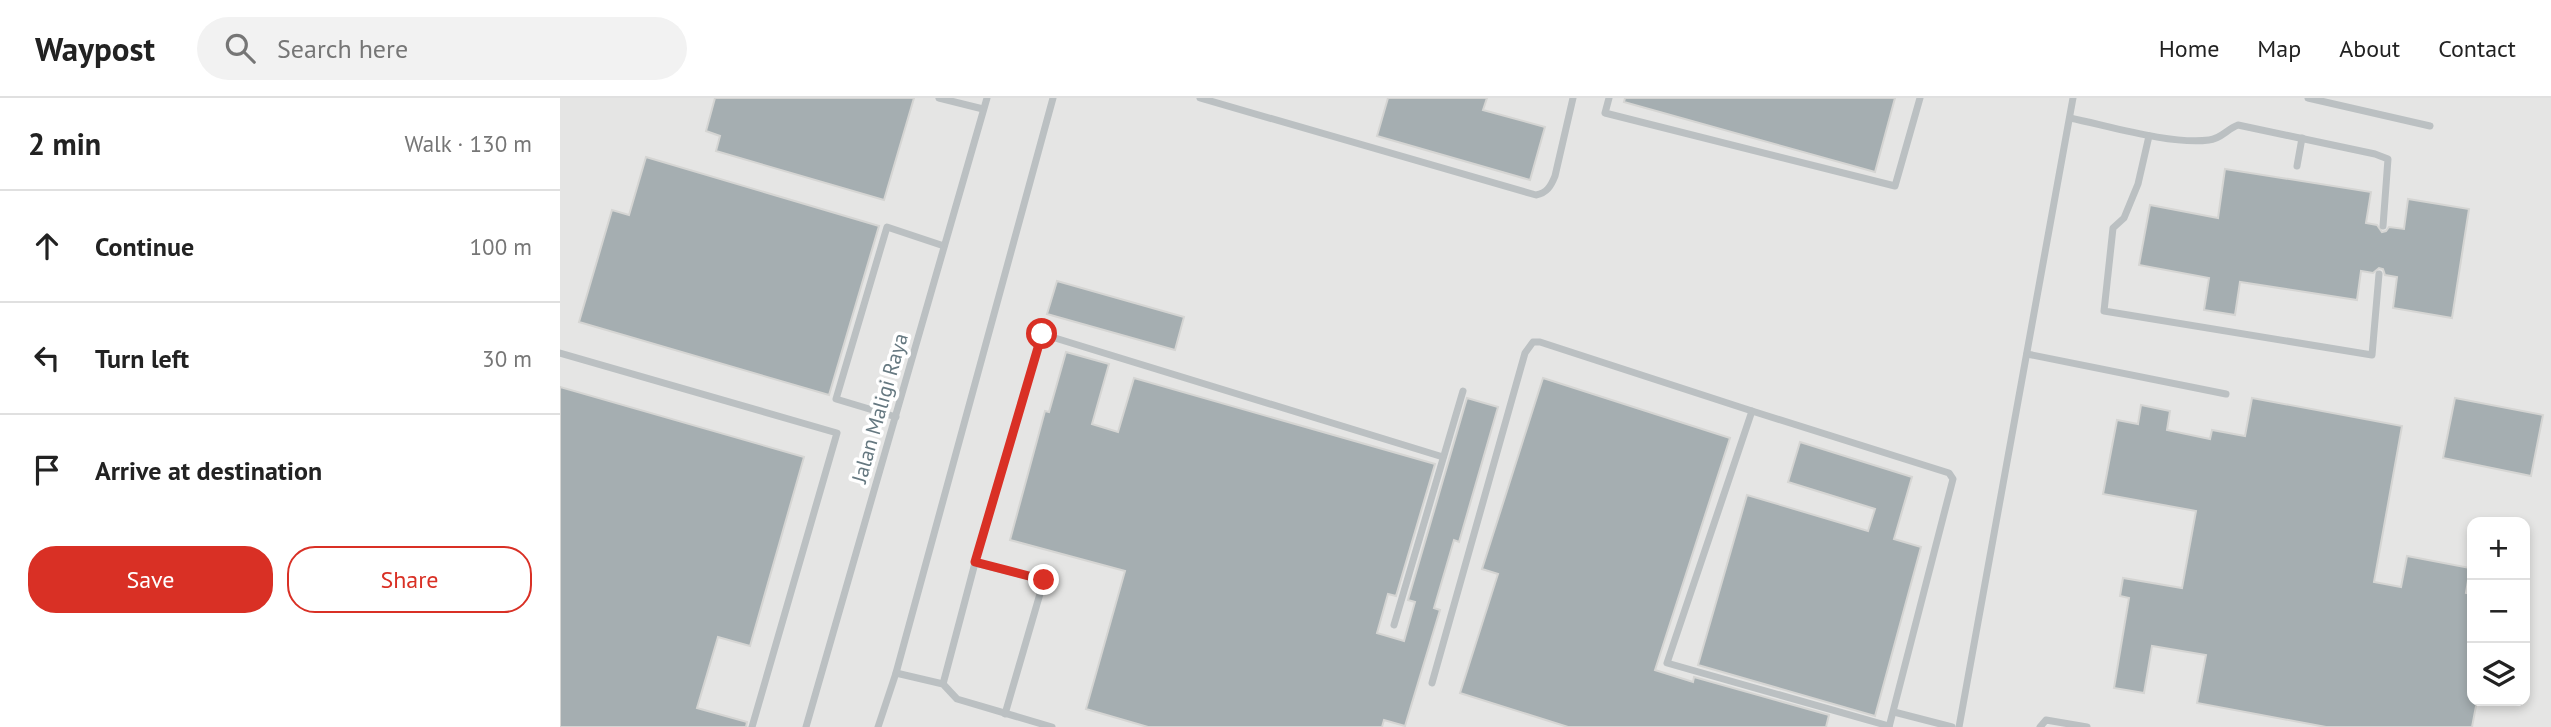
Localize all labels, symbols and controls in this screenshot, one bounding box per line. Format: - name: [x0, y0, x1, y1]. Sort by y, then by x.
- search box: [197, 17, 687, 80]
- text: Waypost: [35, 27, 155, 70]
- icon: search: [221, 29, 259, 67]
- text: Search here: [277, 32, 408, 65]
- text: Home: [2159, 33, 2219, 64]
- text: Map: [2257, 33, 2301, 64]
- text: About: [2339, 33, 2400, 64]
- text: Contact: [2438, 33, 2516, 64]
- text: 2 min: [28, 124, 101, 163]
- text: Walk · 130 m: [405, 129, 532, 158]
- icon: ahead: [28, 227, 66, 265]
- text: Continue: [95, 230, 194, 263]
- text: 100 m: [470, 232, 532, 261]
- route start: [1026, 318, 1057, 349]
- street label: Jalan Maligi Raya: [845, 330, 914, 487]
- icon: left: [28, 339, 66, 377]
- text: Turn left: [95, 342, 189, 375]
- text: 30 m: [482, 344, 532, 373]
- icon: arrive: [28, 451, 66, 489]
- text: Arrive at destination: [95, 454, 322, 487]
- map controls: [2467, 517, 2530, 706]
- button: +: [2467, 517, 2530, 580]
- button: Save: [28, 546, 273, 613]
- button: Share: [287, 546, 532, 613]
- route end: [1028, 564, 1059, 595]
- button: −: [2467, 580, 2530, 643]
- button: layers: [2467, 643, 2530, 706]

